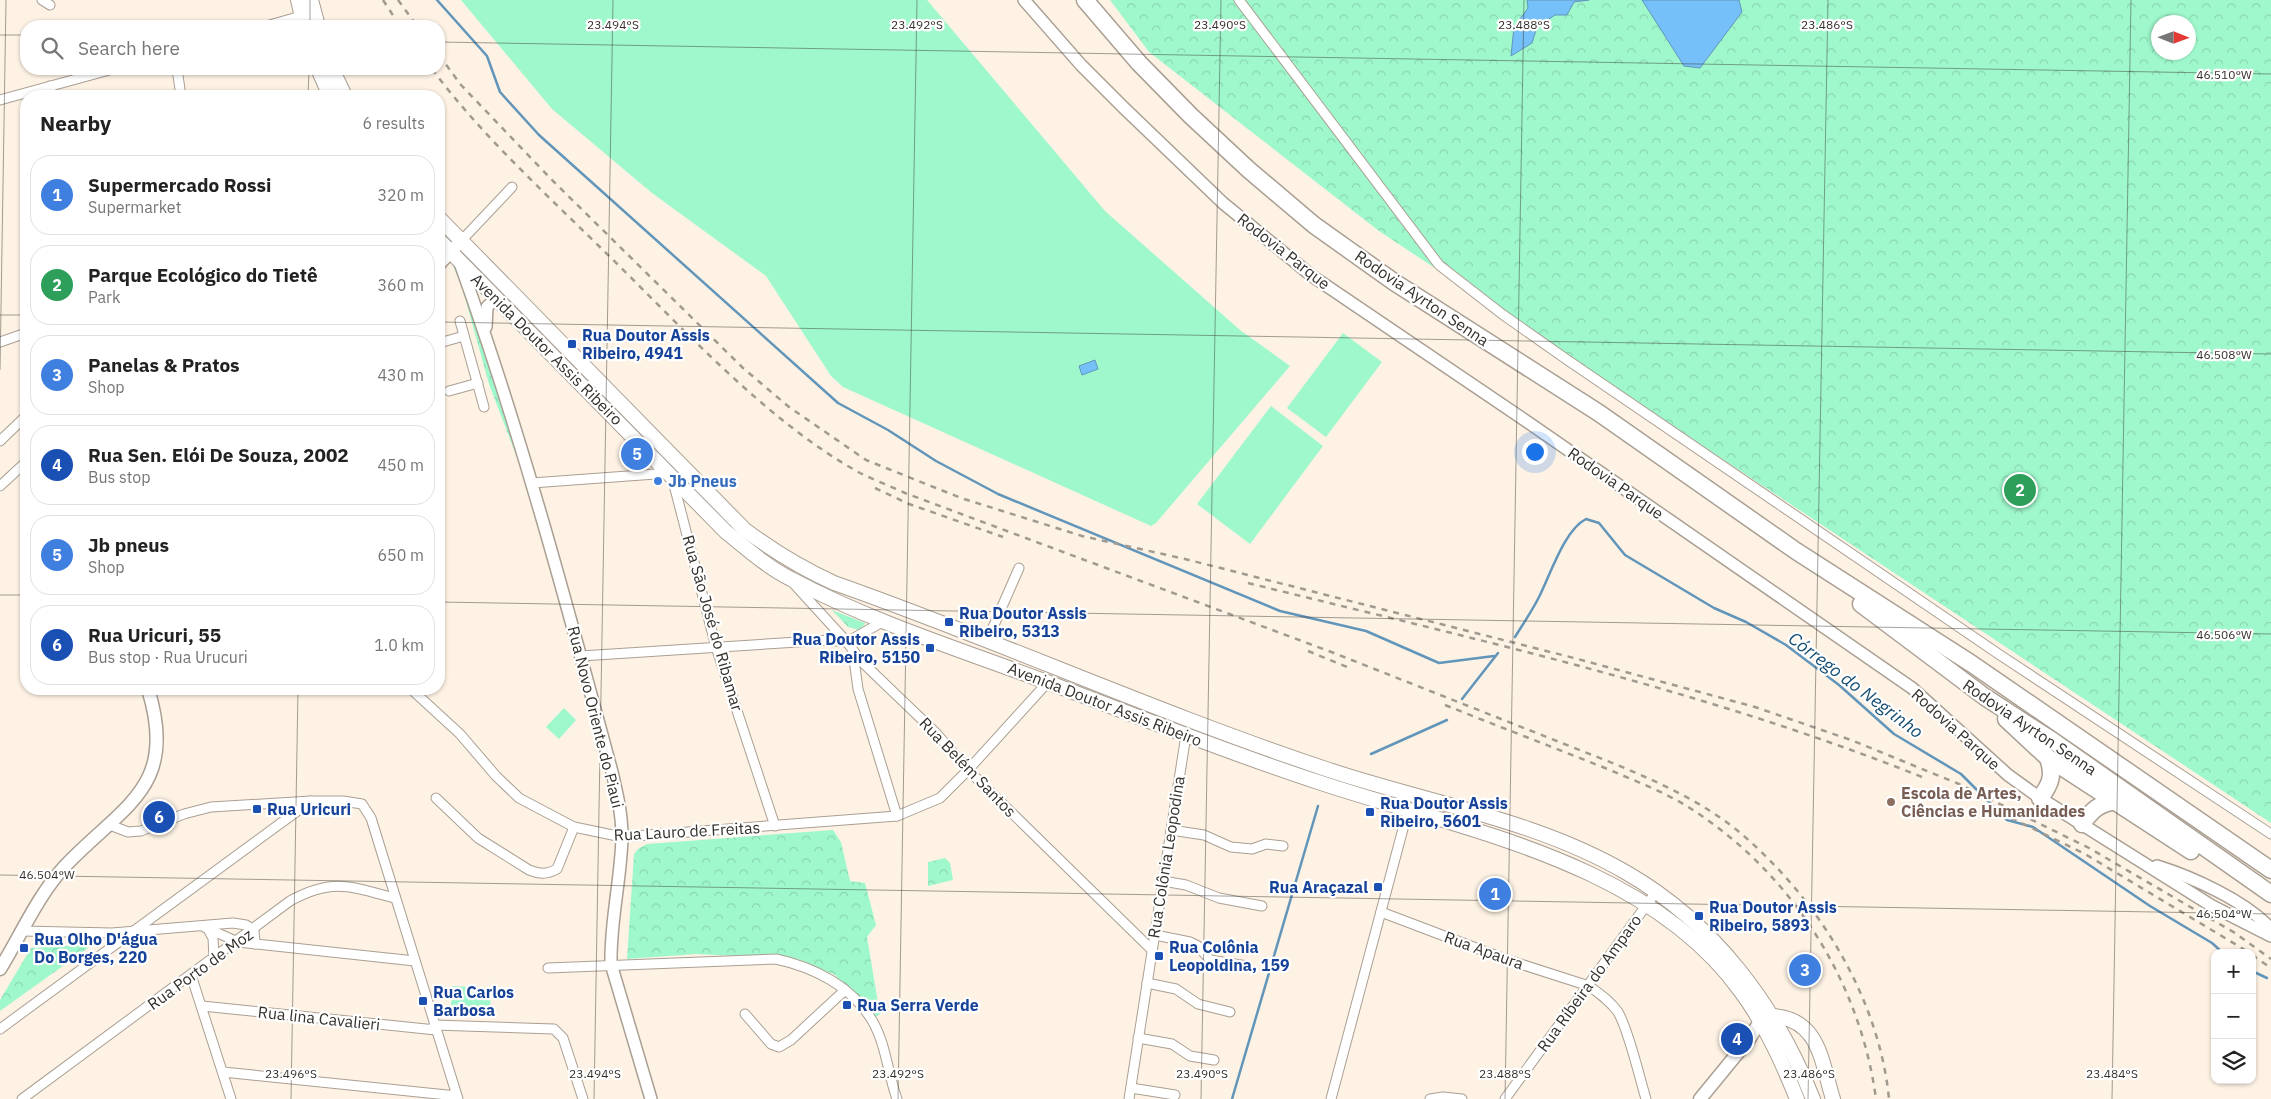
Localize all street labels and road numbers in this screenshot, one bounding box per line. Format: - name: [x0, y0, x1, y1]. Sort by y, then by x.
- street label: Rodovia Parque: [1234, 209, 1335, 294]
- street label: Rodovia Ayrton Senna: [1351, 246, 1493, 351]
- street label: Avenida Doutor Assis Ribeiro: [467, 269, 627, 429]
- street label: Rodovia Parque: [1564, 443, 1668, 524]
- street label: Rua São José do Ribamar: [678, 533, 748, 713]
- street label: Rua Novo Oriente do Piaui: [564, 624, 628, 810]
- street label: Avenida Doutor Assis Ribeiro: [1005, 658, 1205, 750]
- street label: Rodovia Ayrton Senna: [1959, 675, 2101, 780]
- street label: Rodovia Parque: [1908, 684, 2005, 774]
- street label: Rua Belém Santos: [915, 713, 1021, 821]
- street label: Rua Colônia Leopodina: [1143, 774, 1189, 940]
- street label: Rua Lauro de Freitas: [613, 817, 761, 845]
- street label: Rua Ríbeira do Amparo: [1532, 910, 1646, 1056]
- street label: Rua Porto de Moz: [143, 924, 257, 1014]
- street label: Rua Apaura: [1442, 926, 1527, 974]
- street label: Rua lina Cavalieri: [257, 1002, 381, 1034]

